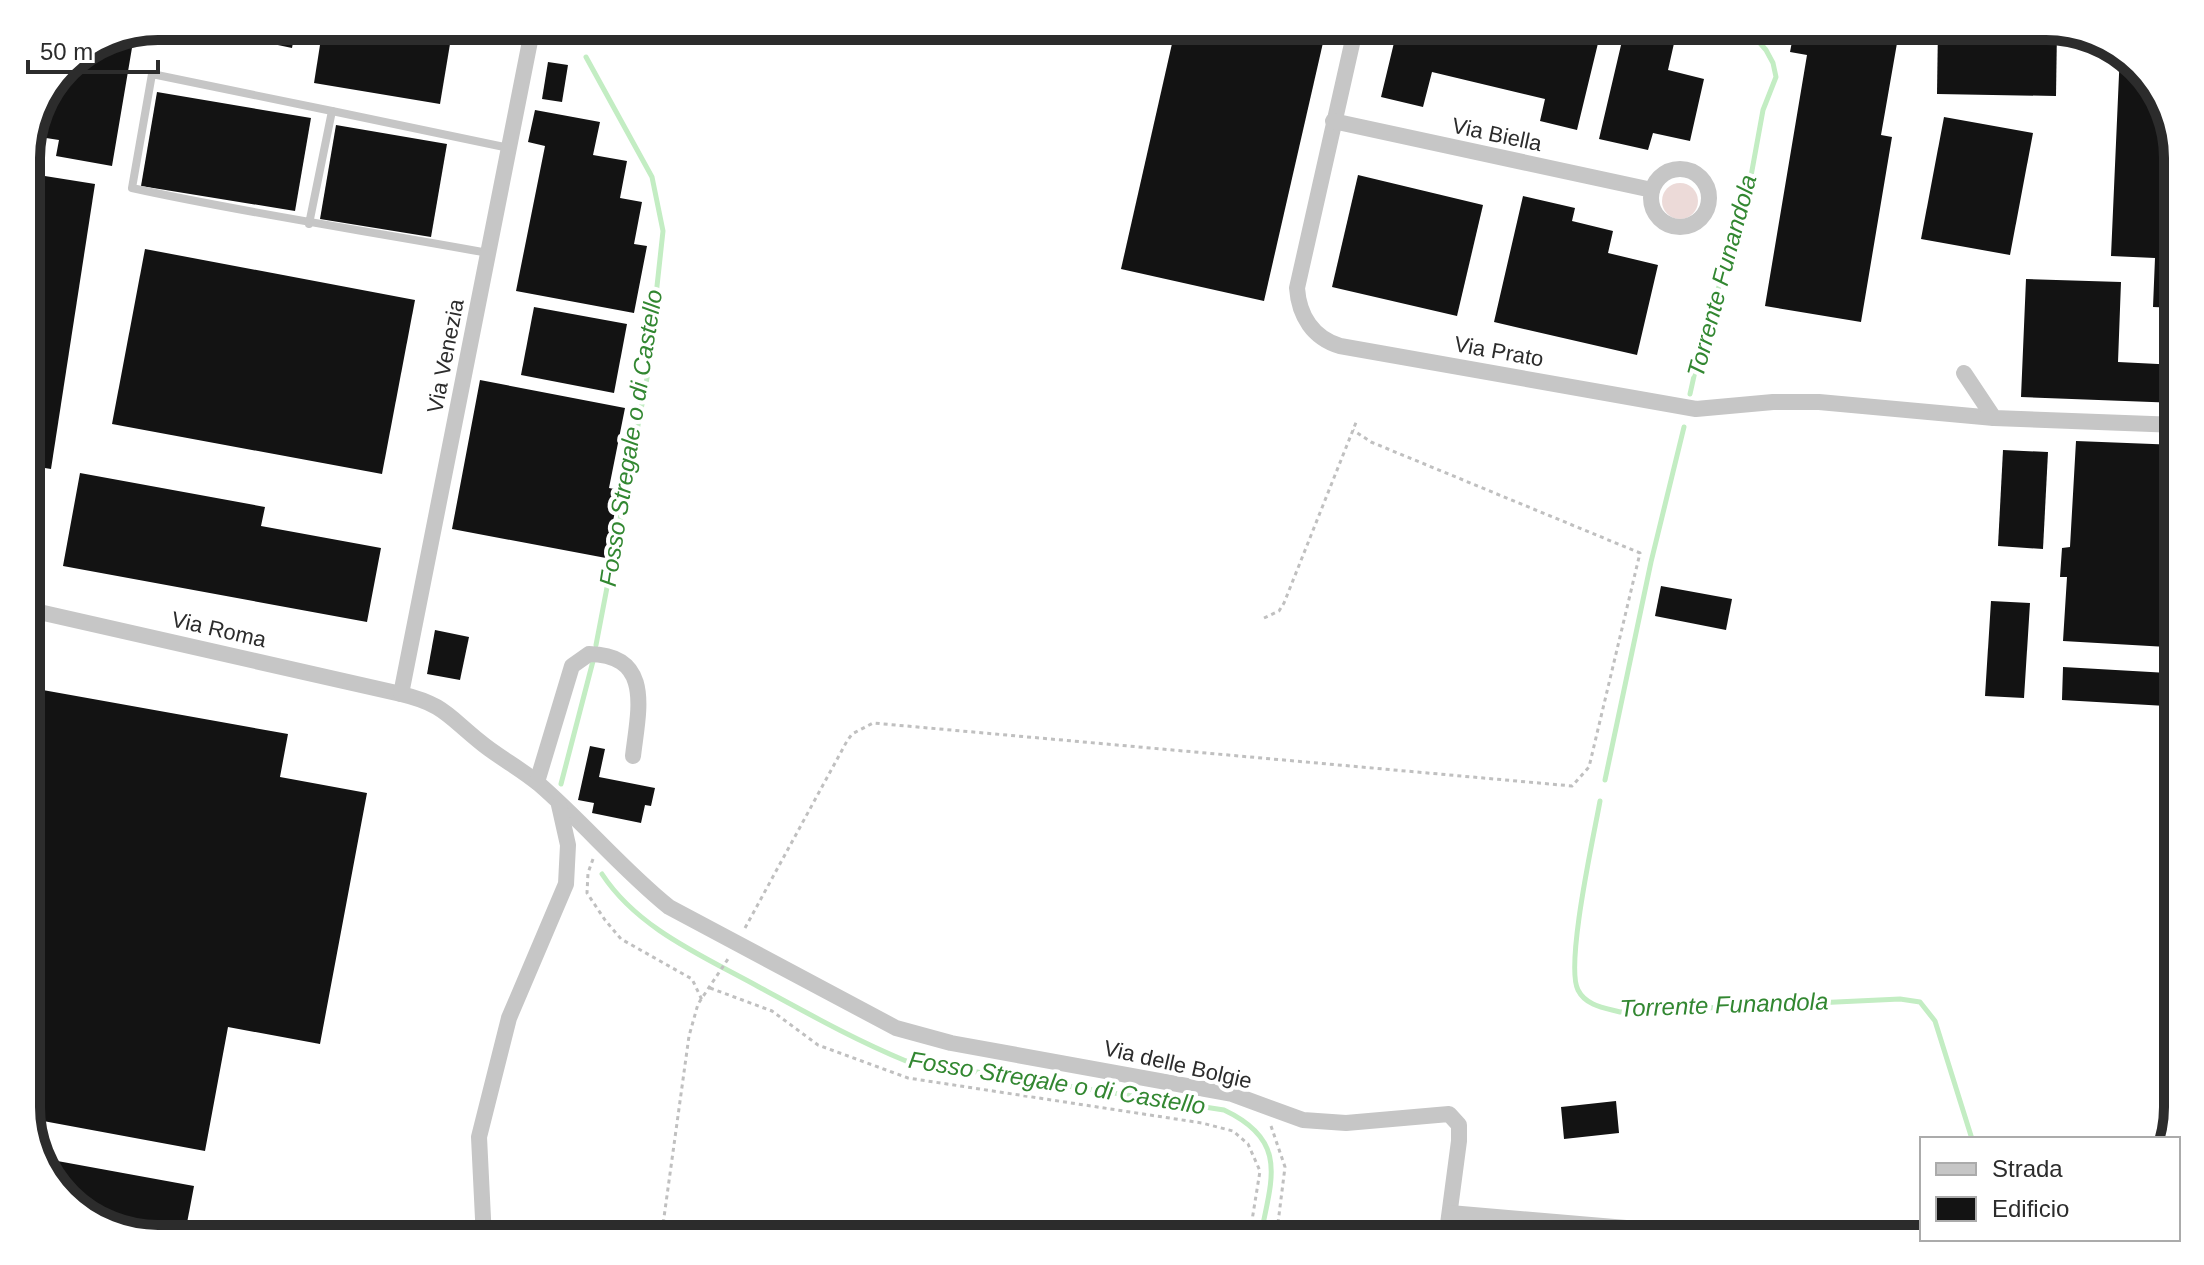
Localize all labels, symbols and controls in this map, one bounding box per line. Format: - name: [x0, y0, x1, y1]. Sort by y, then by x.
- scale bar: [28, 24, 158, 74]
- text: 50 m: [40, 38, 93, 65]
- street label: Via Biella: [1450, 113, 1545, 156]
- water label: Torrente Funandola: [1681, 172, 1762, 380]
- water label: Fosso Stregale o di Castello: [594, 288, 667, 588]
- street label: Via Venezia: [422, 296, 469, 415]
- street label: Via Prato: [1452, 331, 1545, 372]
- street label: Via Roma: [169, 606, 269, 653]
- water label: Torrente Funandola: [1619, 987, 1829, 1022]
- street label: Via delle Bolgie: [1101, 1035, 1254, 1094]
- water label: Fosso Stregale o di Castello: [907, 1046, 1207, 1119]
- legend: [1920, 1137, 2180, 1241]
- text: Strada: [1992, 1155, 2063, 1182]
- text: Edificio: [1992, 1195, 2069, 1222]

